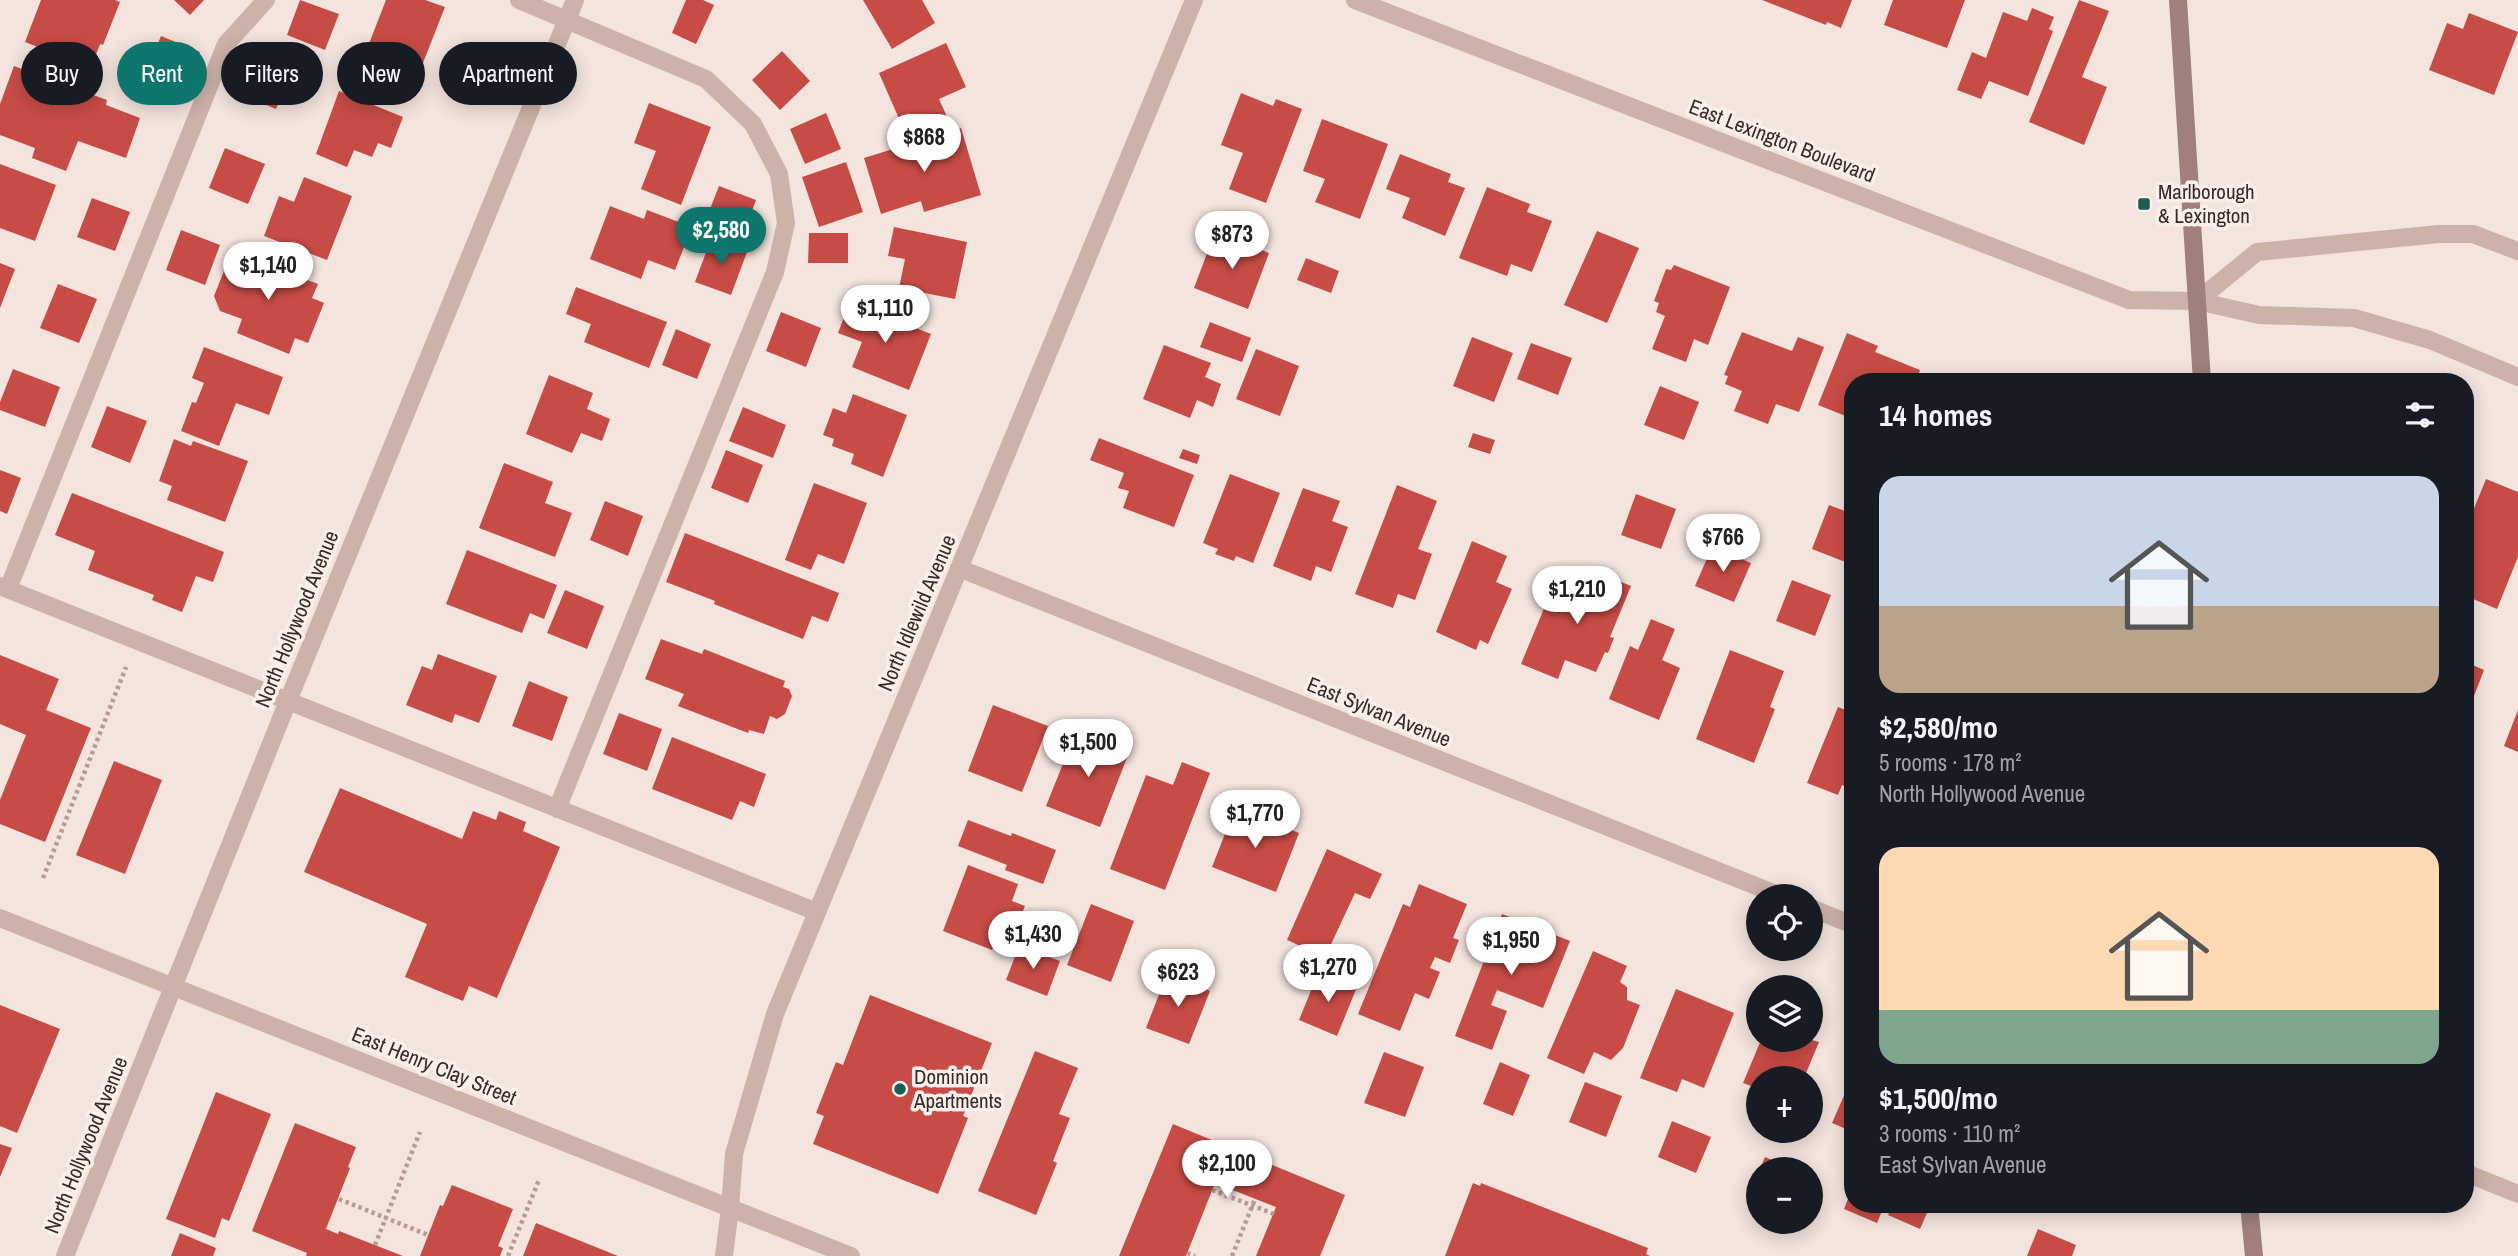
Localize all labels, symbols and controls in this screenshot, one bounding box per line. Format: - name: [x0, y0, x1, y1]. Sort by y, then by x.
- chip: Buy: [21, 42, 103, 105]
- chip: Rent: [117, 42, 207, 105]
- chip: Filters: [221, 42, 323, 105]
- chip: New: [337, 42, 425, 105]
- chip: Apartment: [439, 42, 577, 105]
- street label: East Lexington Boulevard: [1685, 92, 1879, 189]
- pin: $868: [883, 114, 965, 174]
- text: $868: [903, 121, 945, 152]
- place label: Marlborough & Lexington: [2158, 177, 2255, 230]
- marker: Marlborough & Lexington: [2136, 196, 2152, 212]
- pin: $2,580: [664, 208, 778, 267]
- pin: $873: [1191, 212, 1273, 271]
- text: $2,580: [692, 214, 750, 245]
- text: $873: [1211, 218, 1253, 249]
- pin: $1,140: [211, 243, 325, 302]
- text: $1,140: [239, 249, 297, 280]
- pin: $1,110: [828, 286, 942, 345]
- text: $1,110: [857, 292, 913, 323]
- text: 14 homes: [1879, 395, 1993, 435]
- icon: filters: [2401, 396, 2439, 434]
- pin: $766: [1682, 514, 1764, 574]
- text: $766: [1702, 521, 1744, 552]
- icon: home: [2096, 522, 2222, 648]
- street label: North Hollywood Avenue: [248, 526, 345, 712]
- street label: North Idlewild Avenue: [871, 530, 963, 695]
- pin: $1,210: [1520, 566, 1634, 626]
- text: $1,210: [1548, 573, 1606, 604]
- street label: East Sylvan Avenue: [1303, 669, 1455, 754]
- text: $2,580/mo: [1879, 707, 1998, 747]
- pin: $1,500: [1031, 720, 1145, 779]
- text: $1,500: [1059, 726, 1117, 757]
- text: 5 rooms · 178 m²: [1879, 747, 2022, 778]
- text: North Hollywood Avenue: [1879, 778, 2085, 809]
- pin: $1,770: [1198, 790, 1312, 850]
- text: $1,770: [1226, 797, 1284, 828]
- map controls: [1746, 884, 1823, 1234]
- button: locate: [1746, 884, 1823, 961]
- icon: home: [2096, 893, 2222, 1019]
- pin: $1,430: [976, 912, 1090, 971]
- text: $1,430: [1004, 918, 1062, 949]
- pin: $1,950: [1454, 918, 1568, 977]
- text: $1,950: [1482, 924, 1540, 955]
- pin: $1,270: [1271, 944, 1385, 1004]
- pin: $623: [1137, 950, 1219, 1009]
- text: $1,270: [1299, 951, 1357, 982]
- text: $623: [1157, 956, 1199, 987]
- button: layers: [1746, 975, 1823, 1052]
- street label: East Henry Clay Street: [348, 1019, 521, 1112]
- street label: North Hollywood Avenue: [37, 1052, 134, 1238]
- place label: Dominion Apartments: [913, 1062, 1002, 1115]
- button: +: [1746, 1066, 1823, 1143]
- text: $1,500/mo: [1879, 1078, 1998, 1118]
- marker: Dominion Apartments: [892, 1081, 908, 1097]
- text: 3 rooms · 110 m²: [1879, 1118, 2020, 1149]
- pin: $2,100: [1170, 1140, 1284, 1200]
- text: $2,100: [1198, 1147, 1256, 1178]
- text: East Sylvan Avenue: [1879, 1149, 2046, 1180]
- button: −: [1746, 1157, 1823, 1234]

